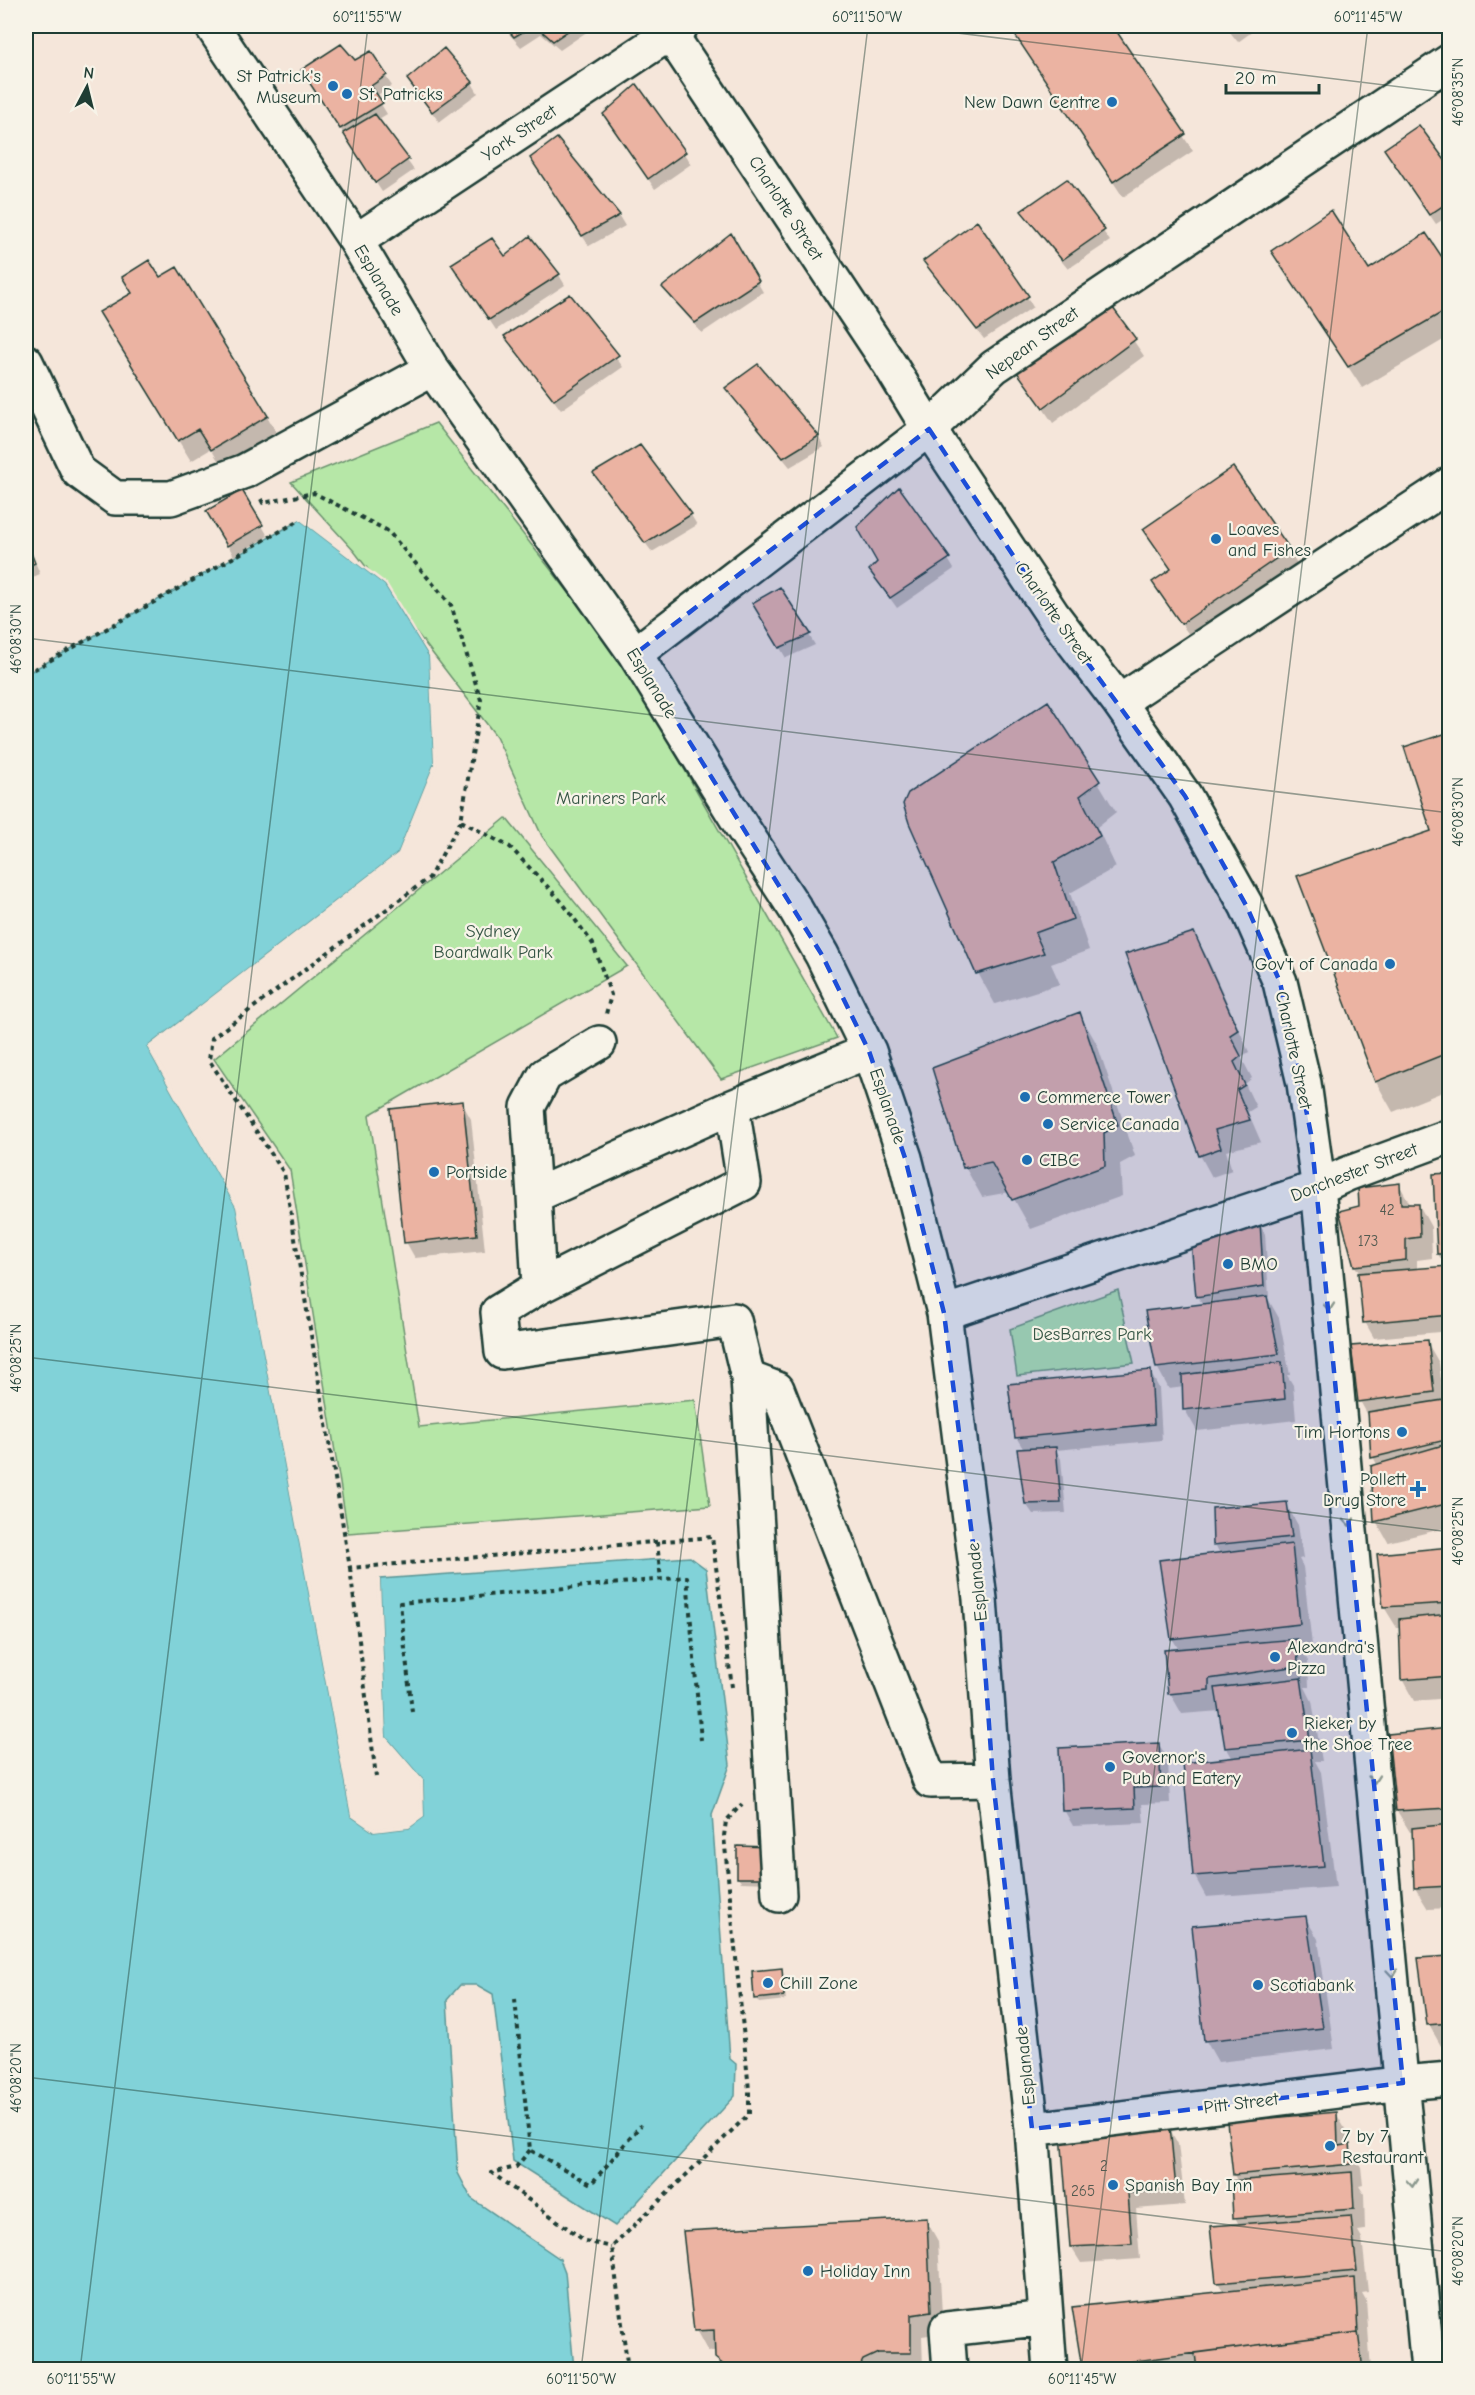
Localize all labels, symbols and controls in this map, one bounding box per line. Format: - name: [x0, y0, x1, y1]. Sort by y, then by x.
- text: 60°11'55"W: [332, 8, 402, 26]
- text: 60°11'50"W: [832, 8, 902, 26]
- text: 60°11'45"W: [1334, 8, 1402, 26]
- north arrow: [57, 57, 117, 117]
- scale bar: [1226, 57, 1319, 95]
- text: 46°08'35"N: [1449, 58, 1467, 126]
- text: N: [82, 64, 95, 83]
- place label: St Patrick's Museum: [237, 66, 321, 108]
- text: 20 m: [1235, 68, 1276, 89]
- marker: St Patrick's Museum: [326, 79, 340, 93]
- place label: St. Patricks: [359, 84, 443, 105]
- marker: St. Patricks: [340, 87, 354, 101]
- place label: New Dawn Centre: [964, 92, 1100, 113]
- marker: New Dawn Centre: [1105, 95, 1119, 109]
- street label: York Street: [478, 100, 562, 166]
- street label: Charlotte Street: [744, 152, 828, 265]
- street label: Esplanade: [349, 241, 408, 319]
- street label: Nepean Street: [982, 302, 1084, 384]
- place label: Loaves and Fishes: [1228, 519, 1311, 561]
- marker: Loaves and Fishes: [1209, 532, 1223, 546]
- street label: Charlotte Street: [1010, 558, 1097, 669]
- text: 46°08'30"N: [7, 604, 25, 674]
- street label: Esplanade: [622, 644, 681, 722]
- text: 46°08'30"N: [1449, 777, 1467, 847]
- park label: Mariners Park: [556, 788, 666, 809]
- park label: Sydney Boardwalk Park: [434, 921, 553, 963]
- place label: Gov't of Canada: [1255, 954, 1378, 975]
- marker: Gov't of Canada: [1383, 957, 1397, 971]
- street label: Charlotte Street: [1271, 989, 1316, 1112]
- street label: Esplanade: [865, 1065, 910, 1147]
- place label: Commerce Tower: [1037, 1087, 1171, 1108]
- marker: Commerce Tower: [1018, 1090, 1032, 1104]
- place label: Service Canada: [1060, 1114, 1180, 1135]
- marker: Service Canada: [1041, 1117, 1055, 1131]
- street label: Dorchester Street: [1288, 1138, 1421, 1206]
- place label: CIBC: [1039, 1150, 1079, 1171]
- marker: CIBC: [1020, 1153, 1034, 1167]
- place label: Portside: [446, 1162, 507, 1183]
- marker: Portside: [427, 1165, 441, 1179]
- house number: 42: [1379, 1201, 1395, 1219]
- house number: 173: [1358, 1232, 1378, 1250]
- place label: BMO: [1240, 1254, 1278, 1275]
- marker: BMO: [1221, 1257, 1235, 1271]
- one-way arrow: [1322, 1303, 1335, 1312]
- text: 46°08'25"N: [7, 1324, 25, 1392]
- park label: DesBarres Park: [1032, 1324, 1152, 1345]
- place label: Tim Hortons: [1294, 1422, 1390, 1443]
- marker: Tim Hortons: [1395, 1425, 1409, 1439]
- place label: Pollett Drug Store: [1323, 1469, 1407, 1511]
- marker: Pollett Drug Store: [1411, 1482, 1425, 1496]
- text: 46°08'25"N: [1449, 1497, 1467, 1565]
- one-way arrow: [1342, 1518, 1355, 1527]
- street label: Esplanade: [963, 1542, 992, 1622]
- place label: Alexandra's Pizza: [1287, 1637, 1374, 1679]
- marker: Alexandra's Pizza: [1268, 1650, 1282, 1664]
- place label: Rieker by the Shoe Tree: [1303, 1713, 1412, 1755]
- marker: Rieker by the Shoe Tree: [1285, 1726, 1299, 1740]
- place label: Governor's Pub and Eatery: [1122, 1747, 1242, 1789]
- marker: Governor's Pub and Eatery: [1103, 1760, 1117, 1774]
- one-way arrow: [1367, 1775, 1380, 1784]
- one-way arrow: [1385, 1969, 1398, 1978]
- place label: Chill Zone: [780, 1973, 858, 1994]
- place label: Scotiabank: [1270, 1975, 1354, 1996]
- marker: Chill Zone: [761, 1976, 775, 1990]
- marker: Scotiabank: [1251, 1978, 1265, 1992]
- street label: Esplanade: [1011, 2026, 1040, 2106]
- text: 46°08'20"N: [7, 2043, 25, 2113]
- street label: Pitt Street: [1202, 2088, 1281, 2119]
- place label: 7 by 7 Restaurant: [1342, 2126, 1424, 2168]
- marker: 7 by 7 Restaurant: [1323, 2139, 1337, 2153]
- house number: 2: [1100, 2157, 1108, 2175]
- place label: Spanish Bay Inn: [1125, 2175, 1252, 2196]
- marker: Spanish Bay Inn: [1106, 2178, 1120, 2192]
- one-way arrow: [1405, 2178, 1418, 2187]
- house number: 265: [1071, 2182, 1095, 2200]
- text: 46°08'20"N: [1449, 2216, 1467, 2286]
- place label: Holiday Inn: [820, 2261, 910, 2282]
- marker: Holiday Inn: [801, 2264, 815, 2278]
- text: 60°11'55"W: [46, 2370, 116, 2388]
- text: 60°11'50"W: [546, 2370, 616, 2388]
- text: 60°11'45"W: [1048, 2370, 1116, 2388]

